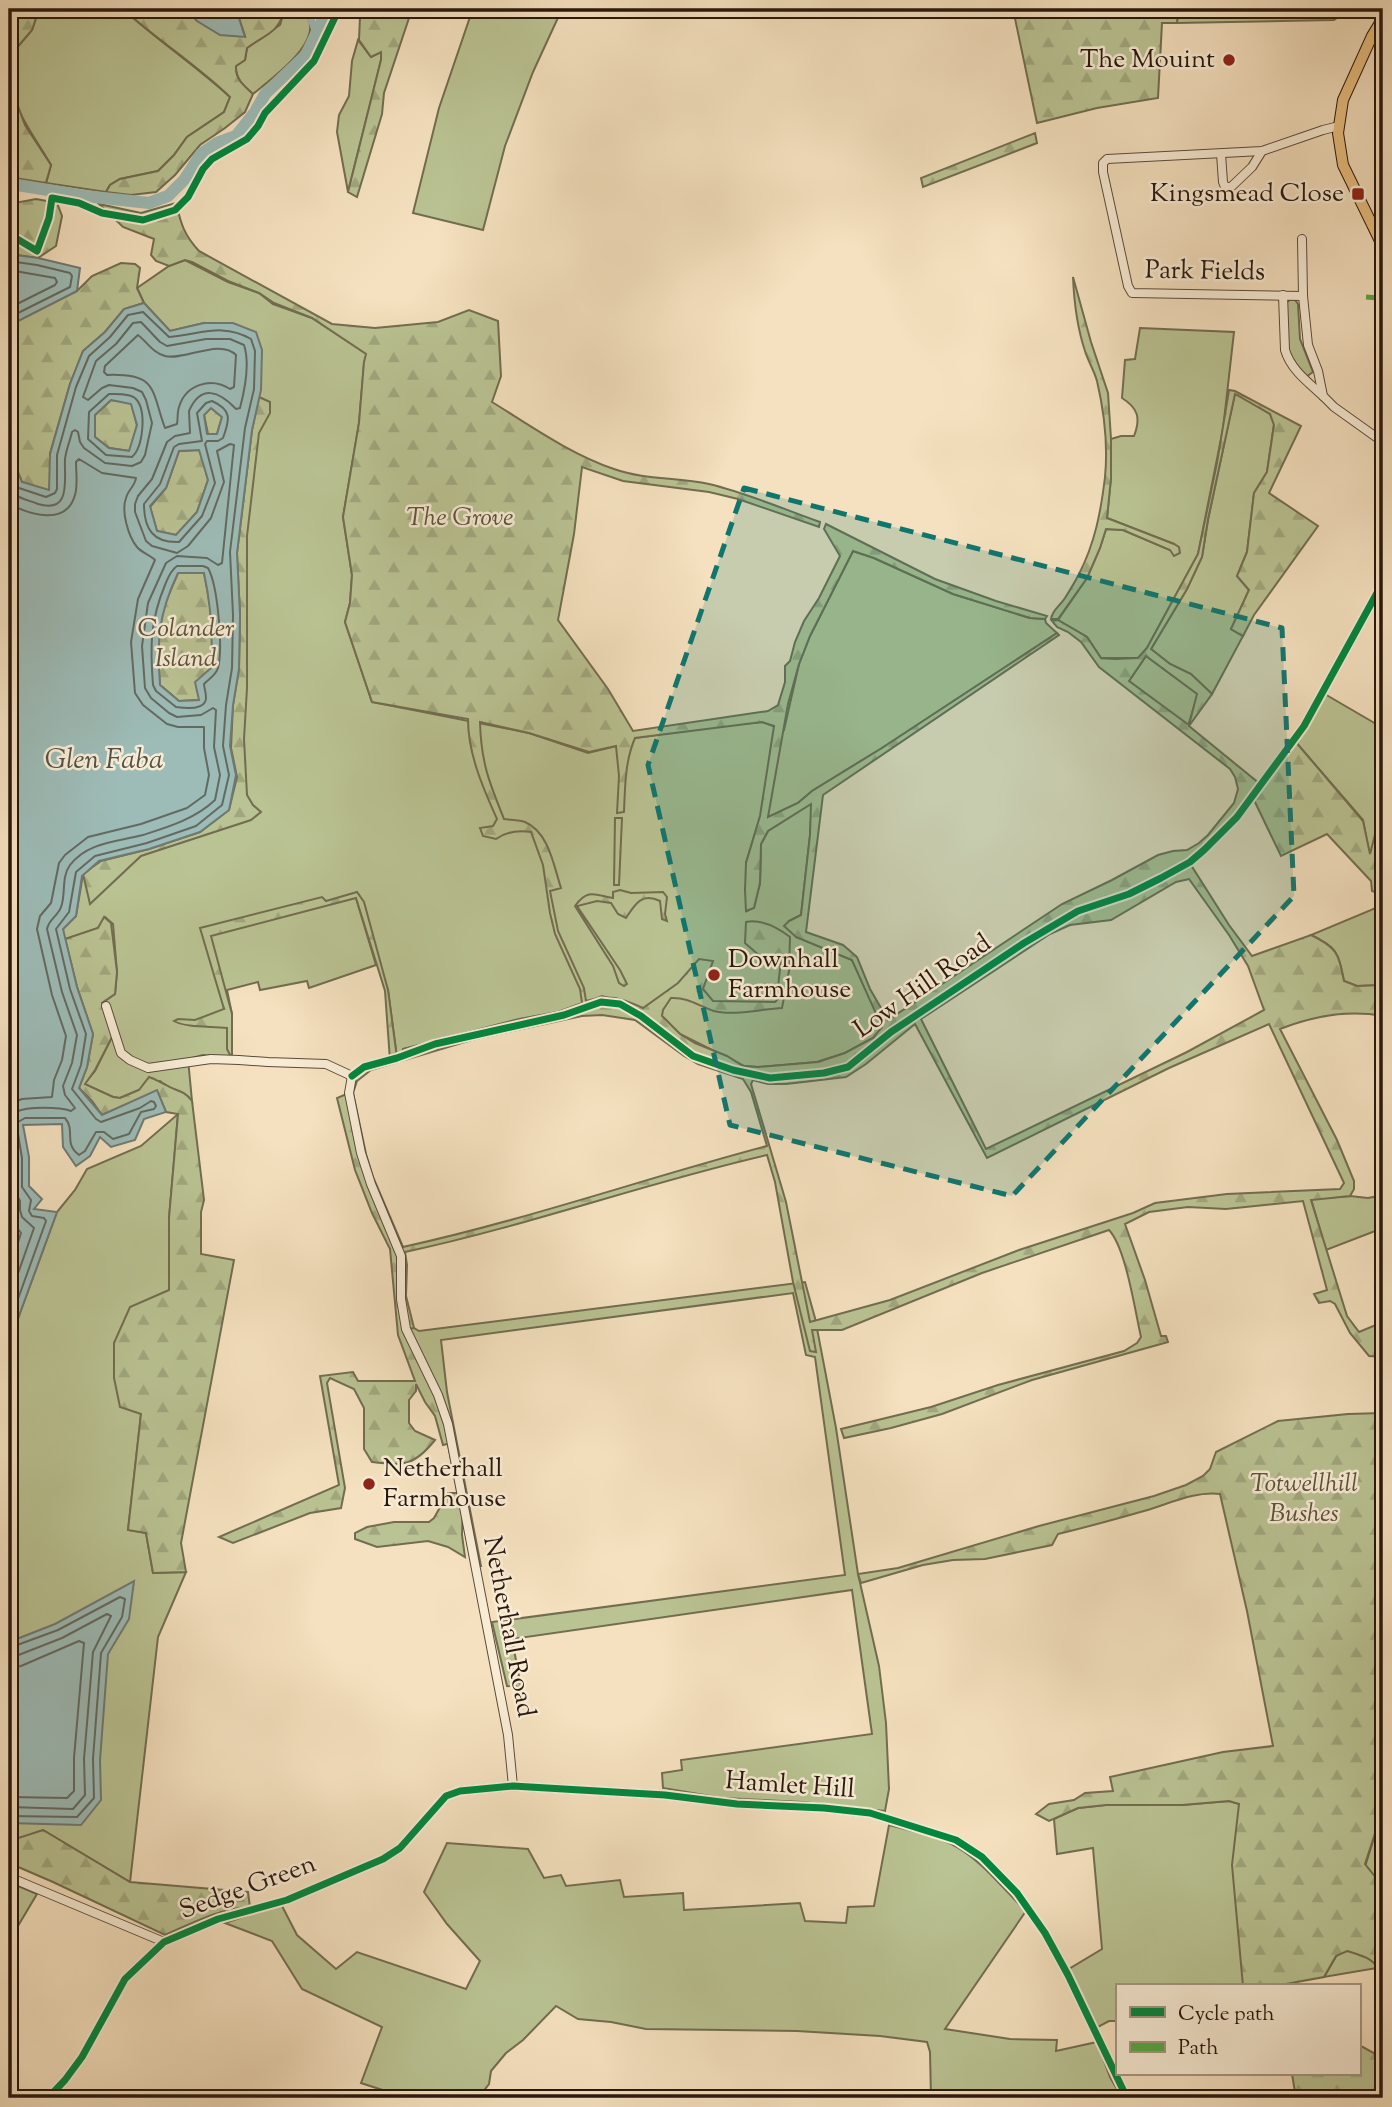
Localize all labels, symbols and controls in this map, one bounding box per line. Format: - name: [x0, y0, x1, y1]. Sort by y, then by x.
- place label: The Mouint: [1080, 42, 1215, 79]
- marker: The Mouint: [1221, 52, 1237, 68]
- place label: Kingsmead Close: [1150, 176, 1344, 213]
- marker: Kingsmead Close: [1350, 186, 1366, 202]
- street label: Park Fields: [1144, 252, 1266, 292]
- park label: The Grove: [407, 500, 513, 537]
- park label: Colander Island: [138, 611, 234, 678]
- water label: Glen Faba: [45, 741, 163, 781]
- street label: Low Hill Road: [847, 926, 1000, 1048]
- place label: Downhall Farmhouse: [728, 942, 851, 1009]
- marker: Downhall Farmhouse: [706, 967, 722, 983]
- place label: Netherhall Farmhouse: [383, 1451, 506, 1518]
- park label: Totwellhill Bushes: [1250, 1466, 1358, 1533]
- marker: Netherhall Farmhouse: [361, 1476, 377, 1492]
- street label: Netherhall Road: [472, 1533, 544, 1721]
- street label: Hamlet Hill: [724, 1763, 856, 1809]
- street label: Sedge Green: [175, 1846, 321, 1930]
- legend: [1116, 1984, 1360, 2076]
- text: Cycle path: [1178, 2000, 1275, 2030]
- text: Path: [1178, 2034, 1219, 2064]

